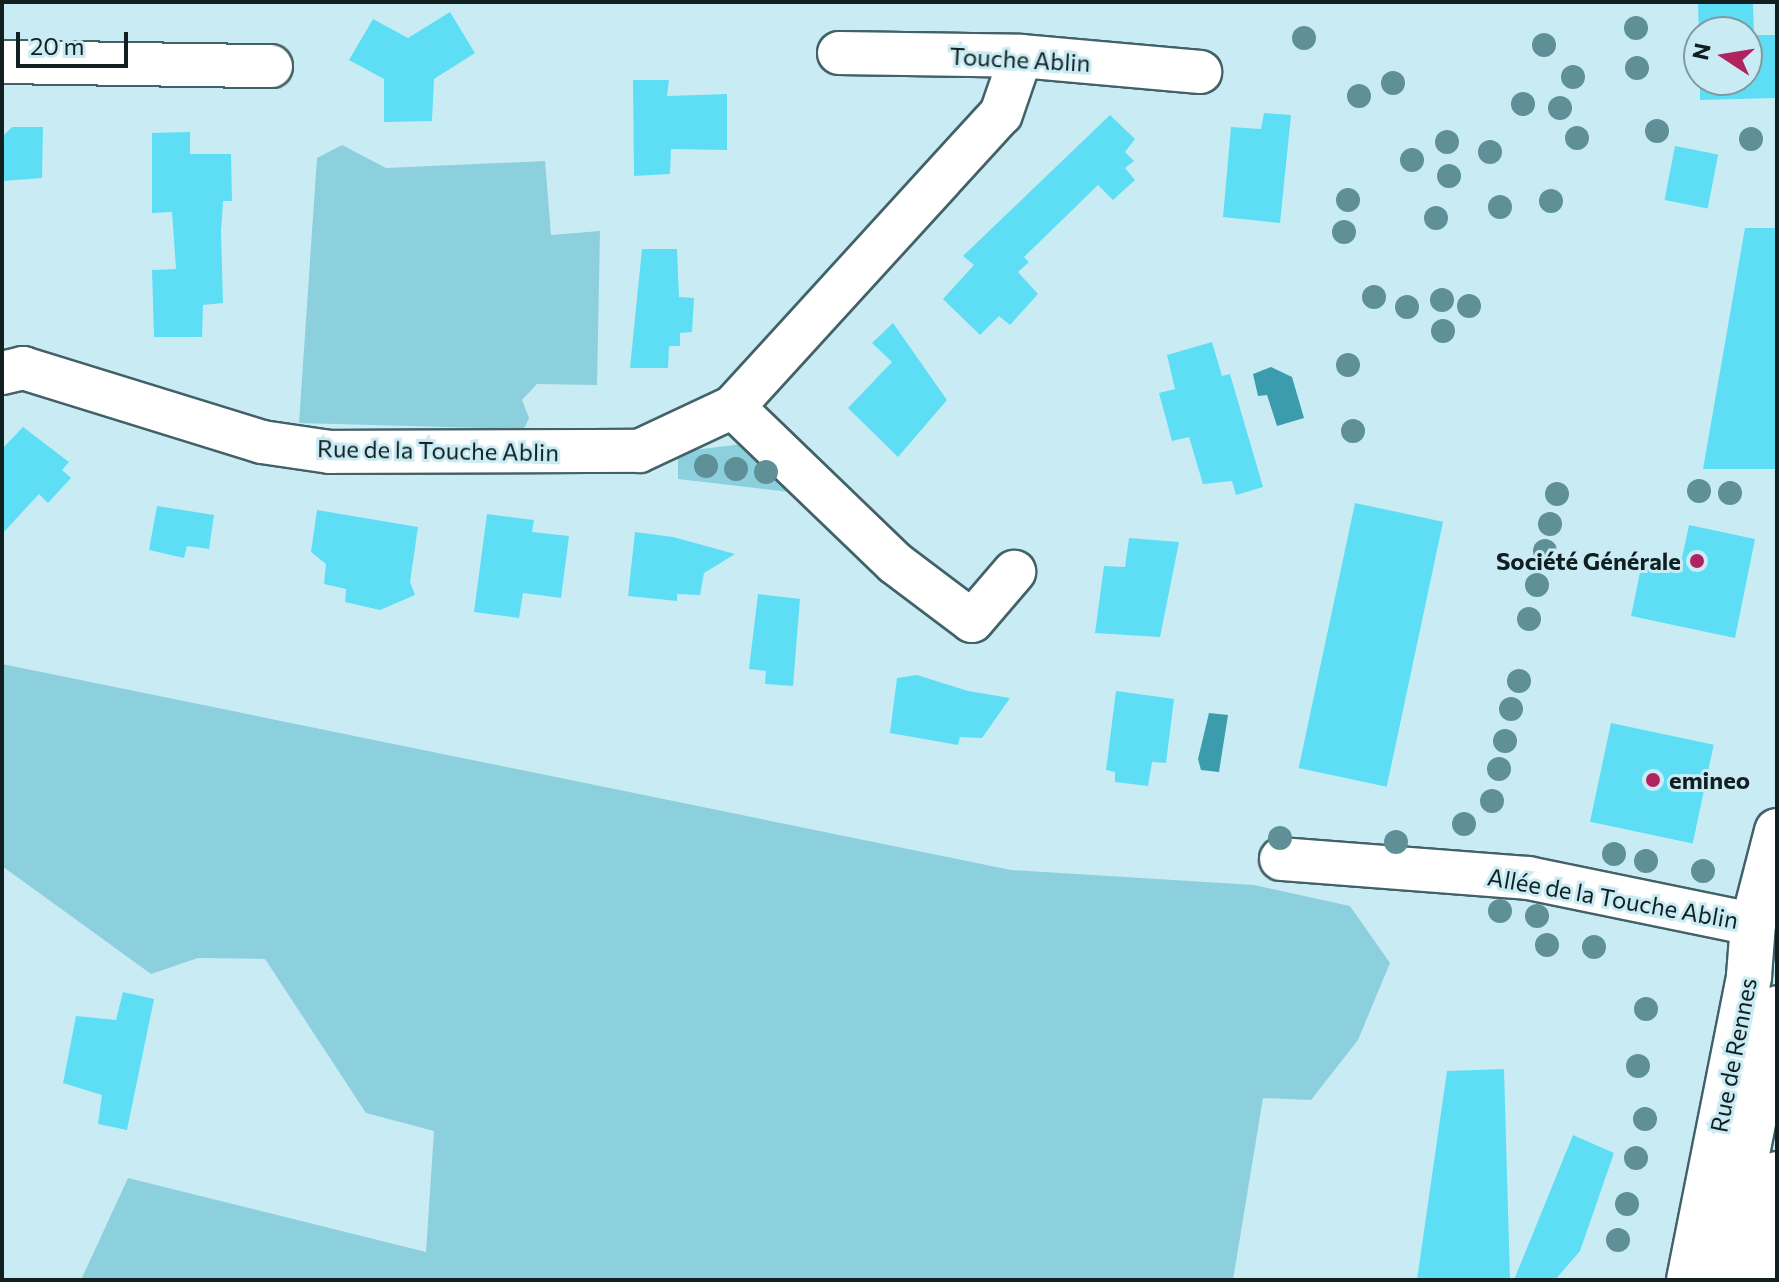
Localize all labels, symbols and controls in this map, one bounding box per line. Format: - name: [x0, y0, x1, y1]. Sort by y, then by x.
- scale bar: [20, 16, 132, 66]
- north arrow: [1683, 16, 1763, 96]
- text: 20 m: [30, 31, 84, 60]
- text: N: [1686, 40, 1716, 62]
- street label: Touche Ablin: [949, 41, 1091, 77]
- street label: Rue de la Touche Ablin: [317, 433, 559, 467]
- place label: Société Générale: [1496, 547, 1681, 575]
- marker: Société Générale: [1688, 552, 1706, 570]
- place label: emineo: [1669, 766, 1750, 794]
- marker: emineo: [1644, 771, 1662, 789]
- street label: Allée de la Touche Ablin: [1485, 862, 1741, 934]
- street label: Rue de Rennes: [1704, 975, 1762, 1135]

